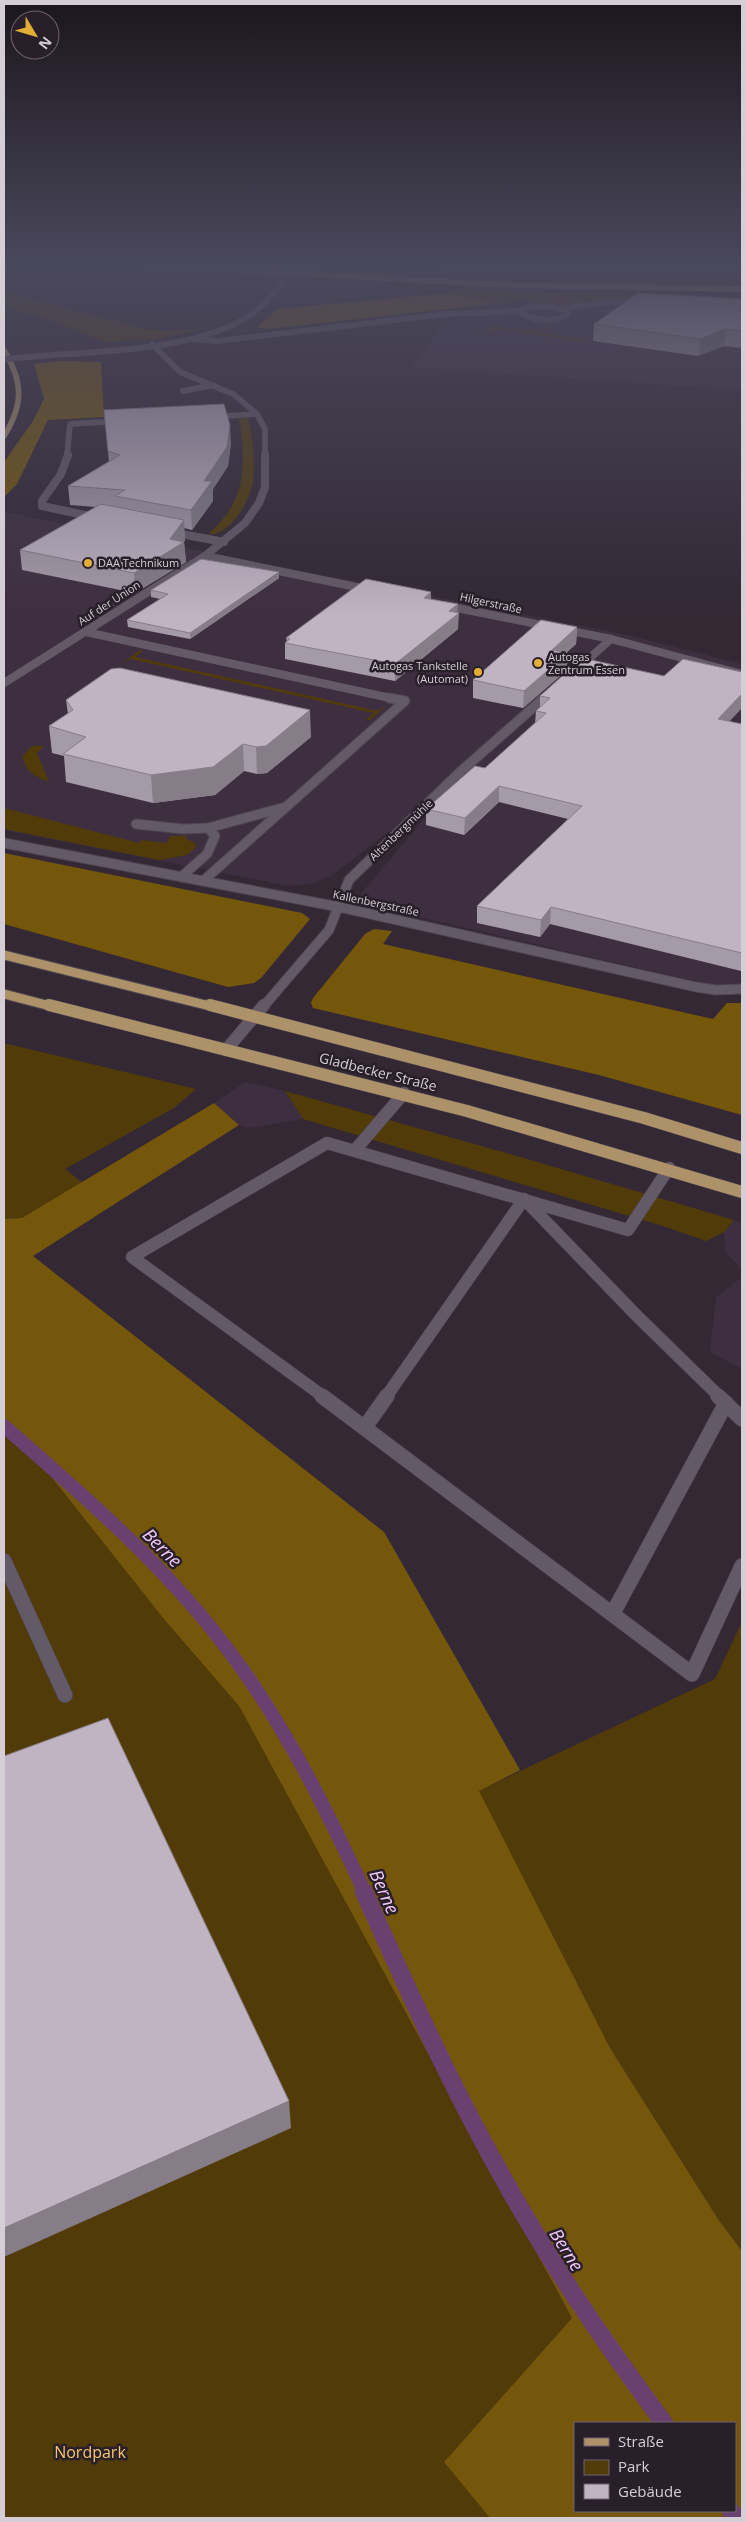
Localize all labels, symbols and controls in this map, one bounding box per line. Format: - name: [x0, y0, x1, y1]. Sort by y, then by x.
- north arrow: [10, 10, 60, 60]
- text: N: [35, 33, 57, 54]
- place label: DAA Technikum: [98, 555, 179, 570]
- marker: DAA Technikum: [82, 557, 94, 569]
- street label: Auf der Union: [75, 577, 143, 628]
- street label: Hilgerstraße: [459, 589, 524, 616]
- place label: Autogas Zentrum Essen: [548, 649, 625, 677]
- marker: Autogas Zentrum Essen: [532, 657, 544, 669]
- place label: Autogas Tankstelle (Automat): [372, 658, 468, 686]
- marker: Autogas Tankstelle (Automat): [472, 666, 484, 678]
- street label: Altenbergmühle: [366, 796, 436, 864]
- street label: Kallenbergstraße: [332, 886, 420, 919]
- street label: Gladbecker Straße: [317, 1048, 439, 1095]
- water label: Berne: [138, 1522, 188, 1572]
- water label: Berne: [365, 1866, 405, 1918]
- water label: Berne: [544, 2224, 589, 2275]
- legend: [574, 2422, 736, 2512]
- text: Straße: [618, 2431, 664, 2451]
- park label: Nordpark: [54, 2441, 126, 2463]
- text: Park: [618, 2456, 649, 2476]
- text: Gebäude: [618, 2481, 682, 2501]

